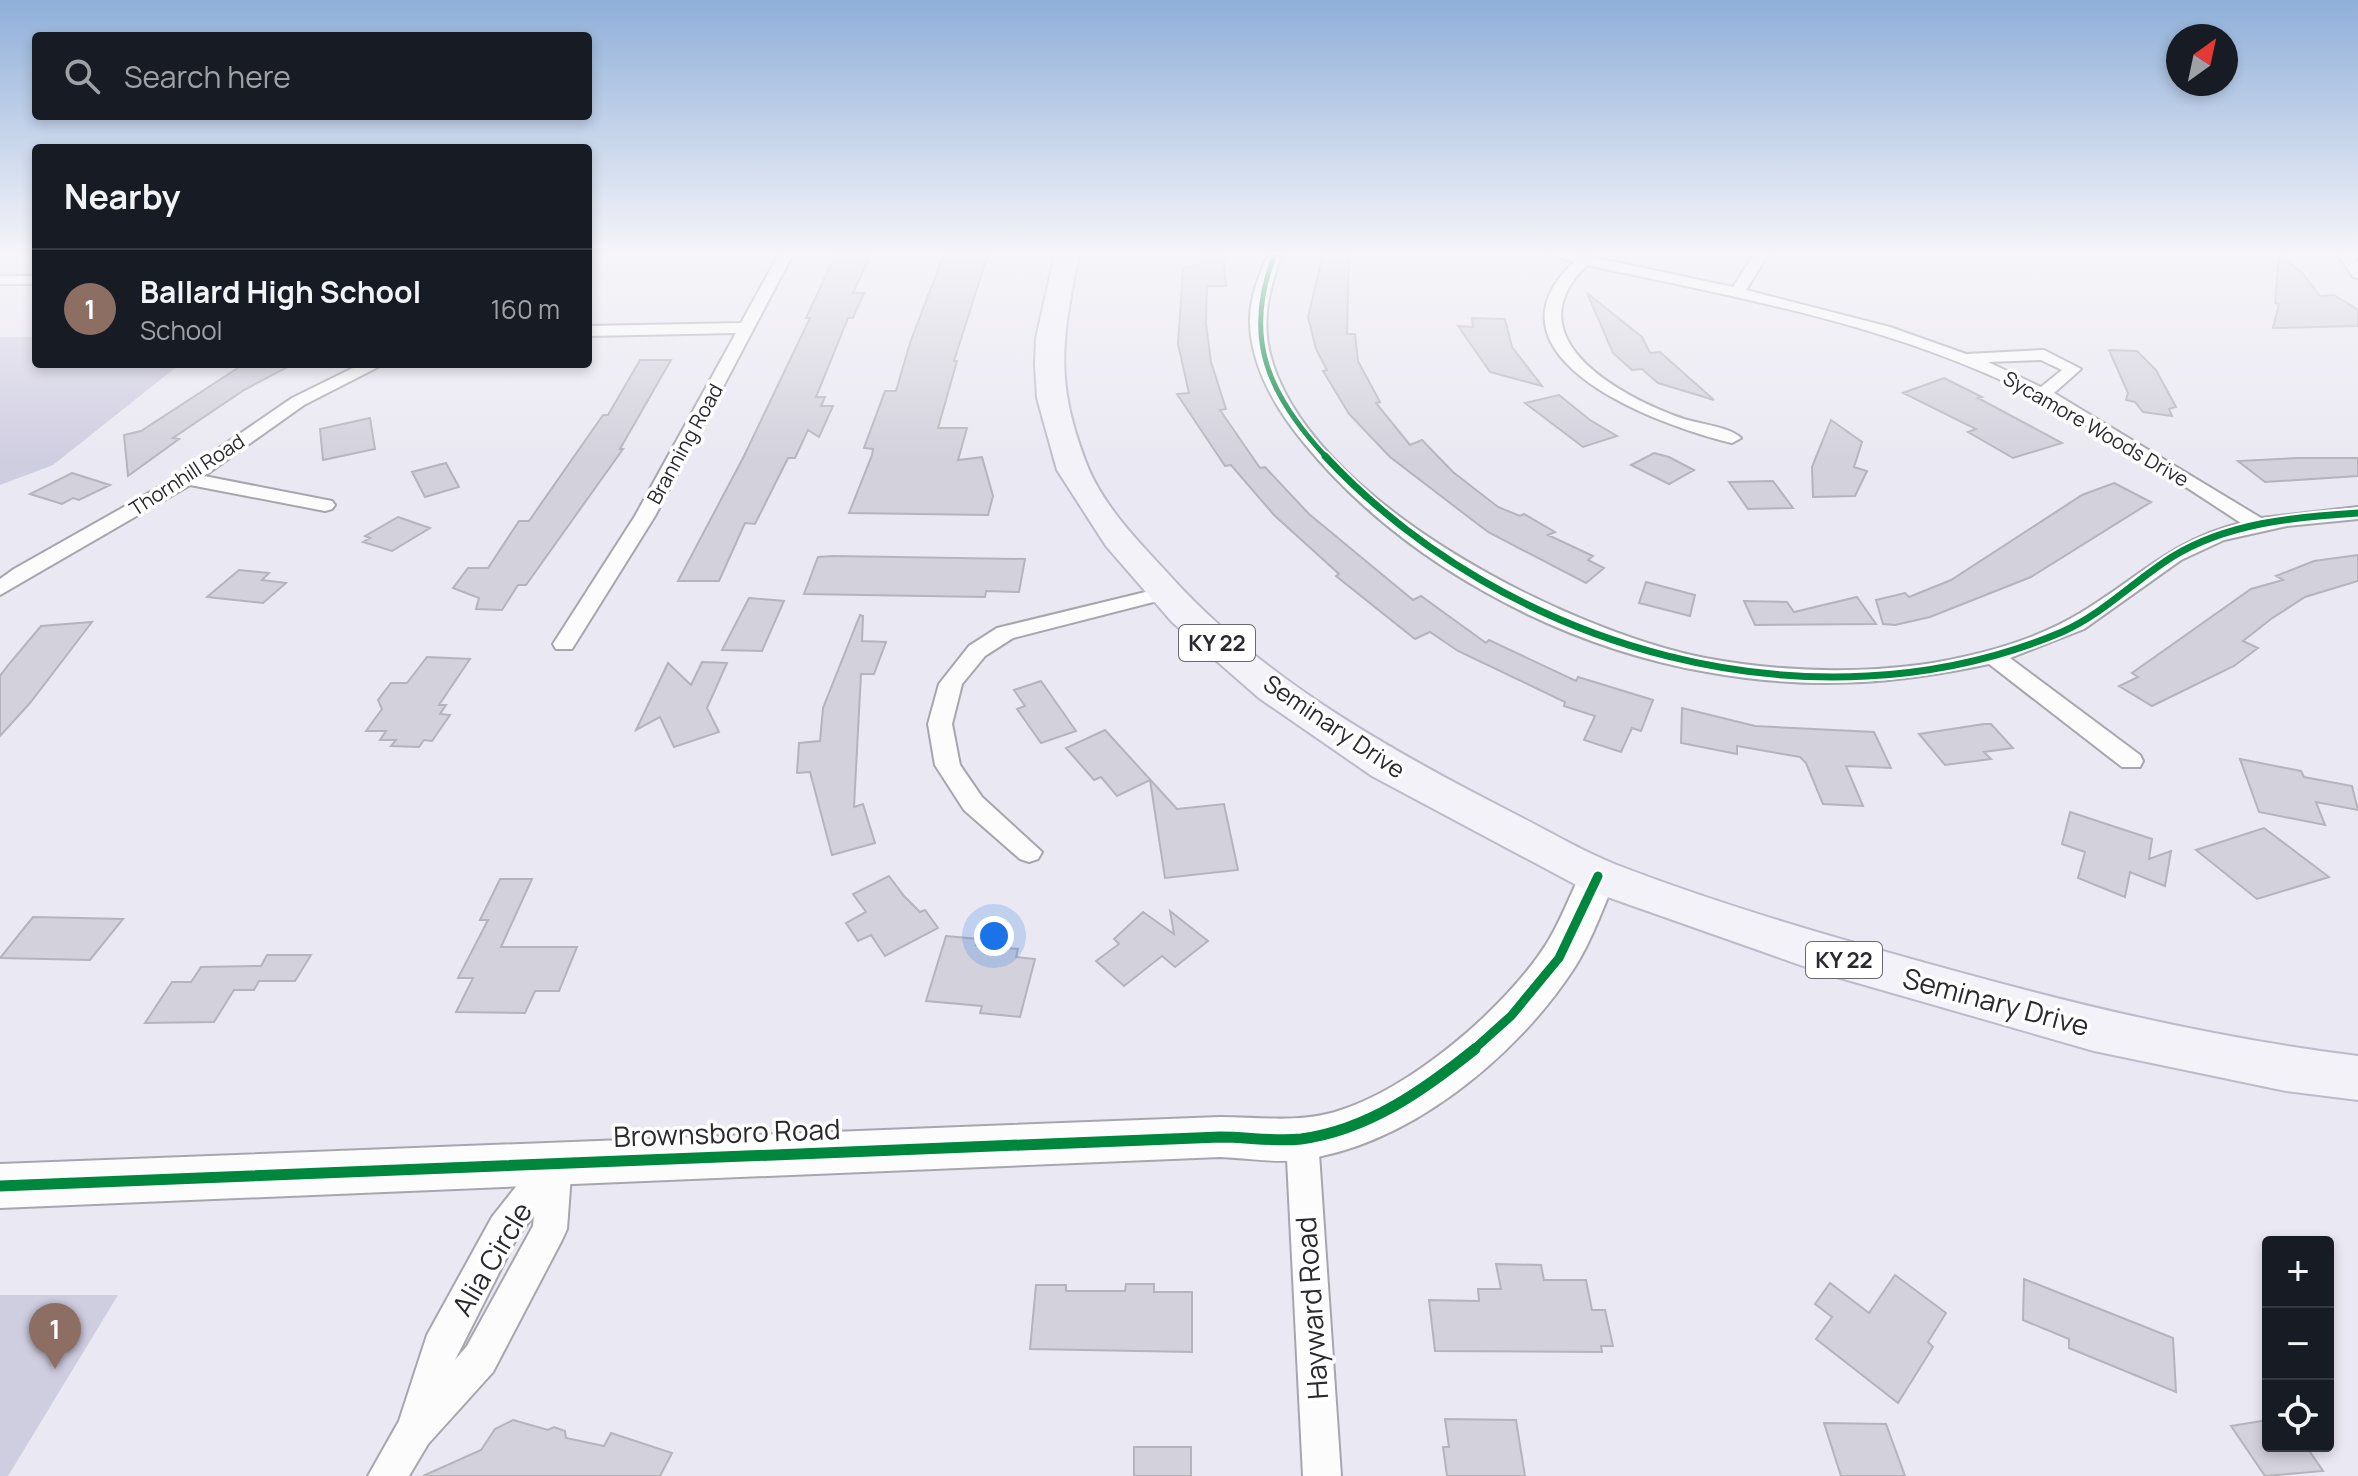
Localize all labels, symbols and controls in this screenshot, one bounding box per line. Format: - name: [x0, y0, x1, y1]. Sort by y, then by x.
- north arrow: [2166, 24, 2238, 96]
- search box: [32, 32, 592, 120]
- icon: search: [60, 54, 104, 98]
- text: Search here: [124, 56, 291, 97]
- text: Nearby: [64, 173, 180, 219]
- text: Ballard High School: [140, 271, 421, 312]
- text: 1: [84, 291, 96, 327]
- text: 160 m: [491, 291, 560, 327]
- text: School: [140, 312, 223, 348]
- street label: Sycamore Woods Drive: [1999, 364, 2194, 493]
- street label: Branning Road: [640, 379, 729, 509]
- street label: Thornhill Road: [124, 427, 249, 522]
- road number: KY 22: [1179, 625, 1255, 661]
- street label: Seminary Drive: [1258, 666, 1412, 785]
- your location: [974, 916, 1014, 956]
- road number: KY 22: [1806, 942, 1882, 978]
- street label: Seminary Drive: [1899, 958, 2094, 1044]
- street label: Brownsboro Road: [613, 1109, 841, 1155]
- street label: Alia Circle: [442, 1195, 540, 1322]
- street label: Hayward Road: [1286, 1215, 1336, 1401]
- map controls: [2262, 1236, 2334, 1452]
- button: +: [2262, 1236, 2334, 1308]
- pin: 1: [29, 1303, 81, 1369]
- button: −: [2262, 1308, 2334, 1380]
- button: locate: [2262, 1380, 2334, 1452]

